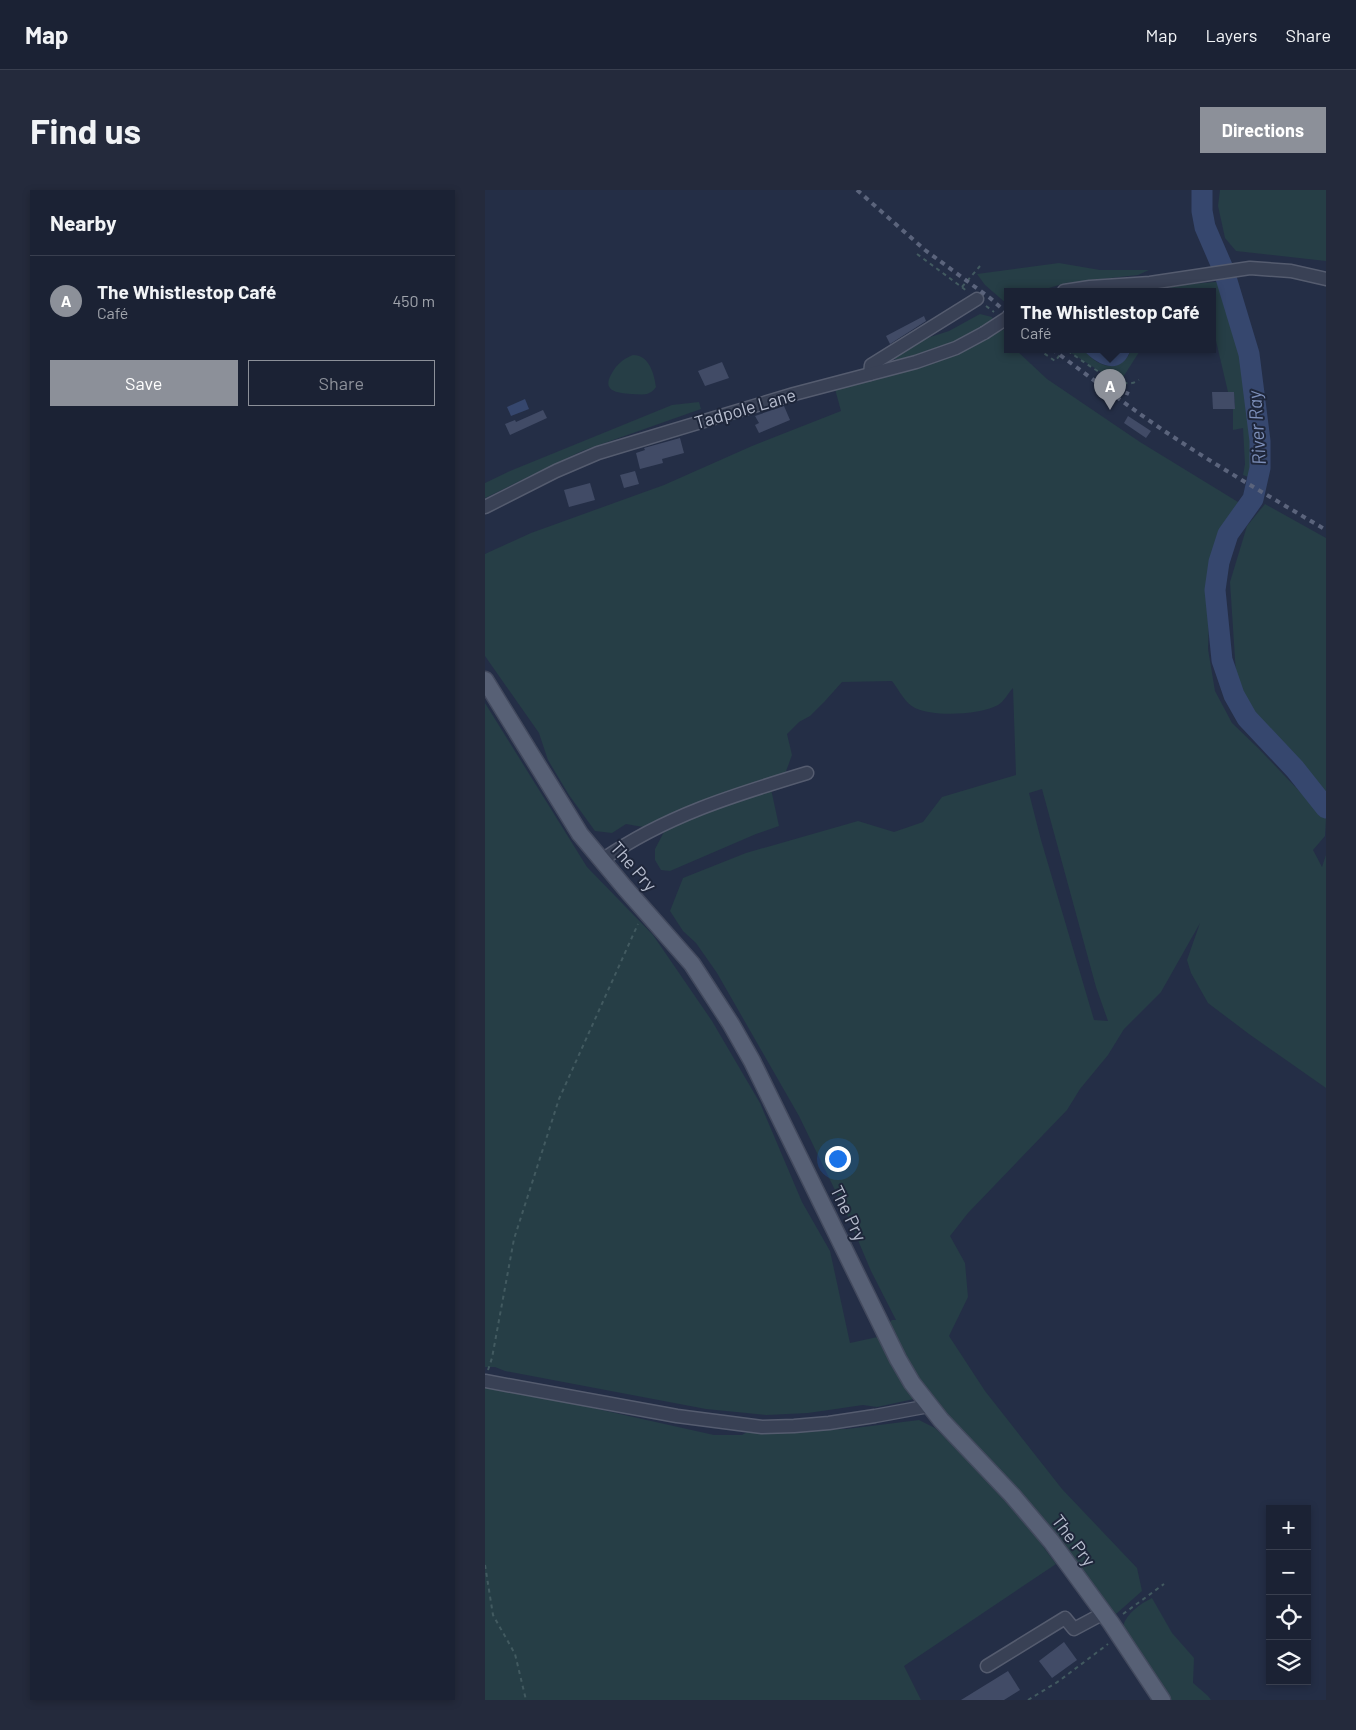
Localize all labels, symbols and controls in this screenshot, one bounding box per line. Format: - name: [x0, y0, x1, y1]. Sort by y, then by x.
- text: Map: [25, 20, 68, 49]
- text: Map: [1145, 24, 1177, 46]
- text: Layers: [1205, 24, 1258, 46]
- text: Share: [1286, 24, 1331, 46]
- button: Directions: [1200, 107, 1326, 153]
- text: Find us: [30, 109, 141, 151]
- text: Nearby: [50, 210, 116, 235]
- text: The Whistlestop Café: [97, 280, 276, 303]
- popup: [1004, 288, 1216, 353]
- text: A: [61, 291, 71, 310]
- text: 450 m: [392, 291, 435, 310]
- text: The Whistlestop Café: [1020, 300, 1200, 323]
- text: Café: [97, 303, 128, 322]
- text: Café: [1020, 323, 1052, 342]
- button: Save: [50, 360, 238, 406]
- button: Share: [248, 360, 435, 406]
- pin: A: [1094, 369, 1126, 410]
- street label: Tadpole Lane: [692, 383, 798, 433]
- water label: River Ray: [1242, 390, 1270, 466]
- street label: The Pry: [606, 837, 662, 895]
- your location: [825, 1146, 851, 1172]
- street label: The Pry: [826, 1182, 872, 1244]
- map controls: [1266, 1505, 1311, 1685]
- button: +: [1266, 1505, 1311, 1550]
- street label: The Pry: [1047, 1510, 1101, 1570]
- button: −: [1266, 1550, 1311, 1595]
- button: locate: [1266, 1595, 1311, 1640]
- button: layers: [1266, 1640, 1311, 1685]

